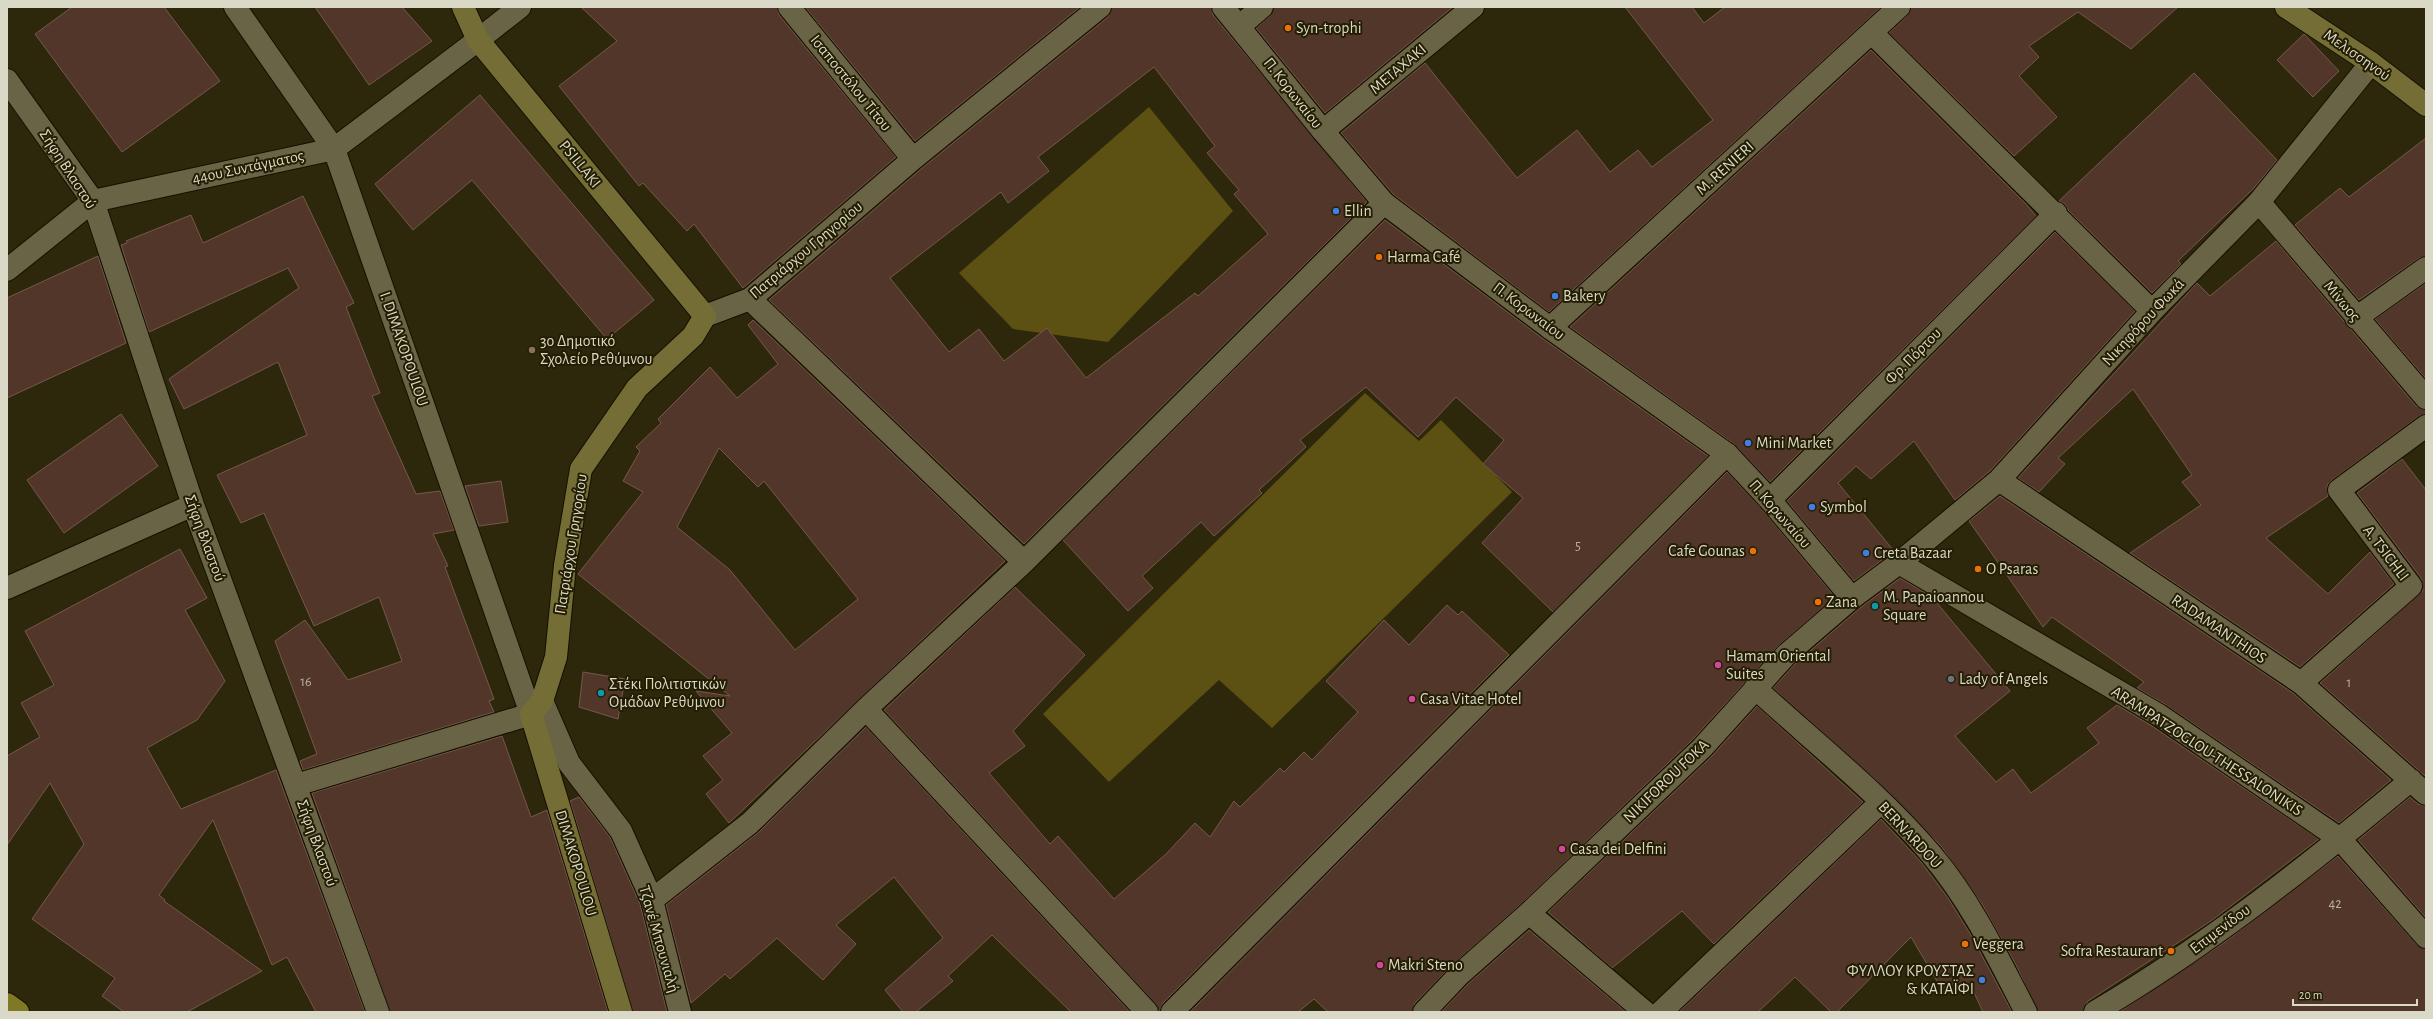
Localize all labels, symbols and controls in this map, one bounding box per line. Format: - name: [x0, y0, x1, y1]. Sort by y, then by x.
- place label: Syn-trophi: [1296, 20, 1362, 37]
- marker: Syn-trophi: [1283, 23, 1293, 33]
- street label: Μελισσηνού: [2321, 26, 2393, 84]
- street label: Ισαποστόλου Τίτου: [807, 32, 895, 134]
- street label: METAXAKI: [1367, 41, 1429, 97]
- street label: Π. Κορωναίου: [1261, 55, 1325, 131]
- street label: Σήφη Βλαστού: [36, 126, 100, 212]
- street label: PSILLAKI: [556, 137, 604, 191]
- street label: M. RENIERI: [1693, 138, 1757, 198]
- street label: 44ου Συντάγματος: [191, 147, 305, 188]
- street label: Πατριάρχου Γρηγορίου: [747, 198, 865, 302]
- place label: Ellin: [1344, 203, 1372, 219]
- marker: Ellin: [1331, 206, 1341, 216]
- place label: Harma Café: [1387, 249, 1460, 265]
- marker: Harma Café: [1374, 252, 1384, 262]
- street label: Νικηφόρου Φωκά: [2099, 275, 2187, 369]
- street label: Μίνωος: [2320, 278, 2363, 325]
- street label: Π. Κορωναίου: [1490, 279, 1568, 343]
- place label: Bakery: [1563, 288, 1606, 305]
- street label: I. DIMAKOPOULOU: [377, 290, 431, 408]
- marker: Bakery: [1550, 291, 1560, 301]
- street label: Φρ. Πόρτου: [1882, 325, 1944, 387]
- place label: 3ο Δημοτικό Σχολείο Ρεθύμνου: [540, 333, 652, 367]
- marker: 3ο Δημοτικό Σχολείο Ρεθύμνου: [527, 345, 537, 355]
- place label: Mini Market: [1756, 435, 1832, 451]
- marker: Mini Market: [1743, 438, 1753, 448]
- street label: Πατριάρχου Γρηγορίου: [552, 473, 590, 615]
- street label: Π. Κορωναίου: [1746, 477, 1814, 551]
- street label: Σήφη Βλαστού: [182, 492, 228, 584]
- place label: Symbol: [1820, 499, 1867, 516]
- marker: Symbol: [1807, 502, 1817, 512]
- street label: A. TSICHLI: [2360, 522, 2412, 584]
- house number: 5: [1575, 539, 1581, 553]
- place label: Cafe Gounas: [1668, 543, 1745, 559]
- place label: Creta Bazaar: [1874, 545, 1953, 561]
- marker: Cafe Gounas: [1748, 546, 1758, 556]
- marker: Creta Bazaar: [1861, 548, 1871, 558]
- place label: O Psaras: [1986, 561, 2038, 577]
- marker: O Psaras: [1973, 564, 1983, 574]
- place label: M. Papaioannou Square: [1883, 589, 1984, 623]
- street label: RADAMANTHIOS: [2169, 591, 2269, 667]
- place label: Zana: [1826, 594, 1857, 610]
- marker: Zana: [1813, 597, 1823, 607]
- marker: M. Papaioannou Square: [1870, 601, 1880, 611]
- place label: Hamam Oriental Suites: [1726, 648, 1831, 682]
- marker: Hamam Oriental Suites: [1713, 660, 1723, 670]
- place label: Lady of Angels: [1959, 671, 2048, 688]
- marker: Lady of Angels: [1946, 674, 1956, 684]
- house number: 16: [300, 675, 312, 689]
- place label: Στέκι Πολιτιστικών Ομάδων Ρεθύμνου: [609, 676, 726, 710]
- house number: 1: [2347, 676, 2351, 690]
- street label: ARAMPATZOGLOU-THESSALONIKIS: [2109, 683, 2305, 819]
- marker: Στέκι Πολιτιστικών Ομάδων Ρεθύμνου: [596, 688, 606, 698]
- place label: Casa Vitae Hotel: [1420, 691, 1522, 707]
- marker: Casa Vitae Hotel: [1407, 694, 1417, 704]
- street label: NIKIFOROU FOKA: [1620, 736, 1712, 826]
- street label: Σήφη Βλαστού: [294, 797, 340, 889]
- street label: BERNARDOU: [1875, 799, 1945, 871]
- street label: DIMAKOPOULOU: [552, 808, 600, 918]
- place label: Casa dei Delfini: [1570, 841, 1667, 857]
- marker: Casa dei Delfini: [1557, 844, 1567, 854]
- street label: Τζανέ Μπουνιαλή: [636, 884, 682, 994]
- house number: 42: [2328, 897, 2342, 911]
- street label: Επιμενίδου: [2187, 901, 2253, 957]
- place label: Veggera: [1973, 936, 2024, 952]
- marker: Veggera: [1960, 939, 1970, 949]
- place label: Sofra Restaurant: [2061, 943, 2163, 959]
- marker: Sofra Restaurant: [2166, 946, 2176, 956]
- place label: Makri Steno: [1388, 957, 1463, 973]
- marker: Makri Steno: [1375, 960, 1385, 970]
- place label: ΦYΛΛOY KPOYΣTAΣ & KATAΪΦI: [1847, 963, 1974, 997]
- marker: ΦYΛΛOY KPOYΣTAΣ & KATAΪΦI: [1977, 975, 1987, 985]
- scale bar: [2293, 981, 2417, 1007]
- text: 20 m: [2299, 989, 2322, 1001]

